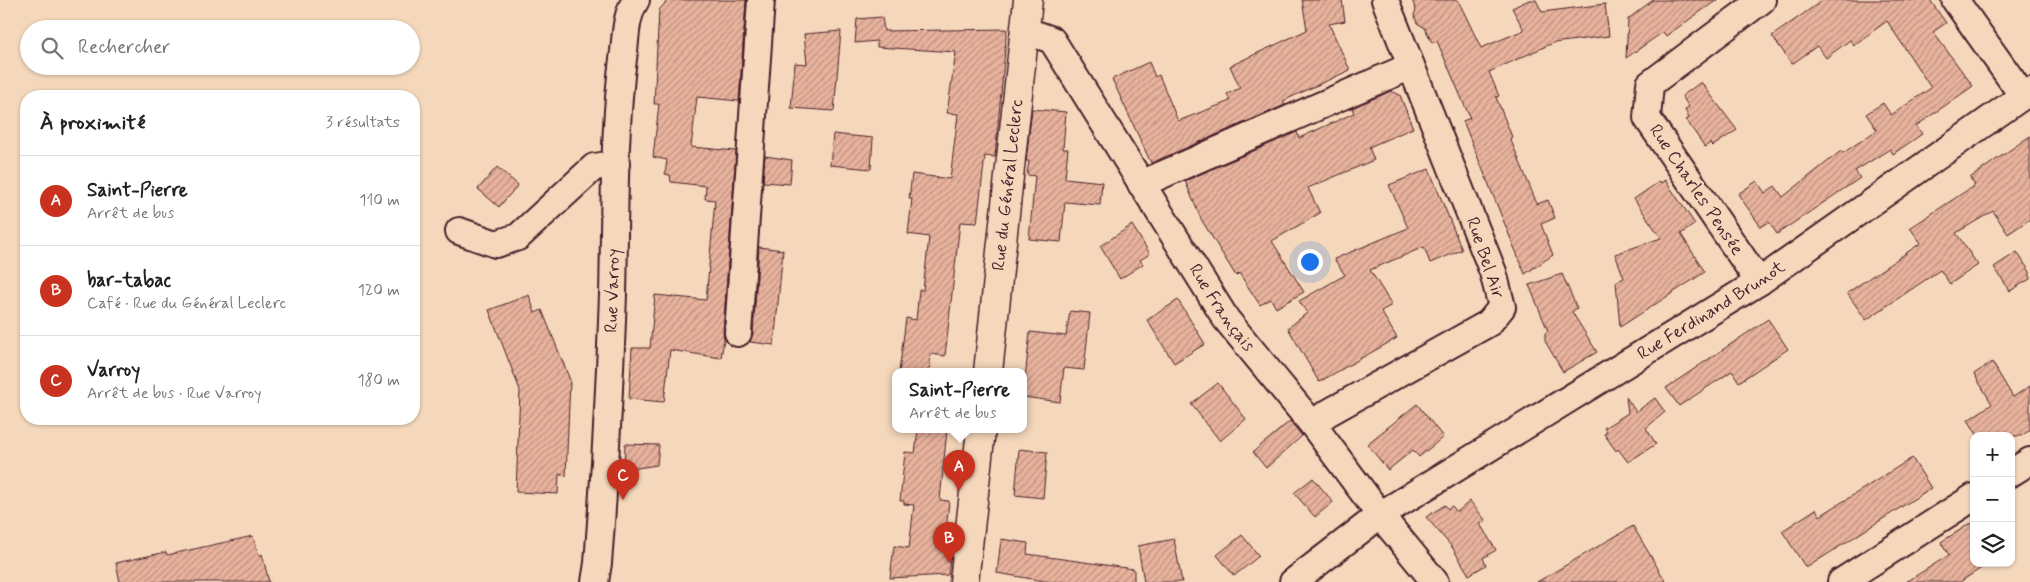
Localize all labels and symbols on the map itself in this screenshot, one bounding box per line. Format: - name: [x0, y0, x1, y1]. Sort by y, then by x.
- street label: Rue du Général Leclerc: [987, 98, 1029, 272]
- street label: Rue Charles Pensée: [1643, 120, 1749, 260]
- street label: Rue Bel Air: [1460, 214, 1510, 302]
- street label: Rue Varroy: [600, 248, 626, 333]
- your location: [1297, 249, 1323, 275]
- street label: Rue Ferdinand Brunot: [1633, 255, 1790, 366]
- street label: Rue Français: [1183, 260, 1260, 357]
- pin: A: [943, 450, 975, 491]
- pin: C: [607, 459, 639, 500]
- pin: B: [933, 522, 965, 563]

